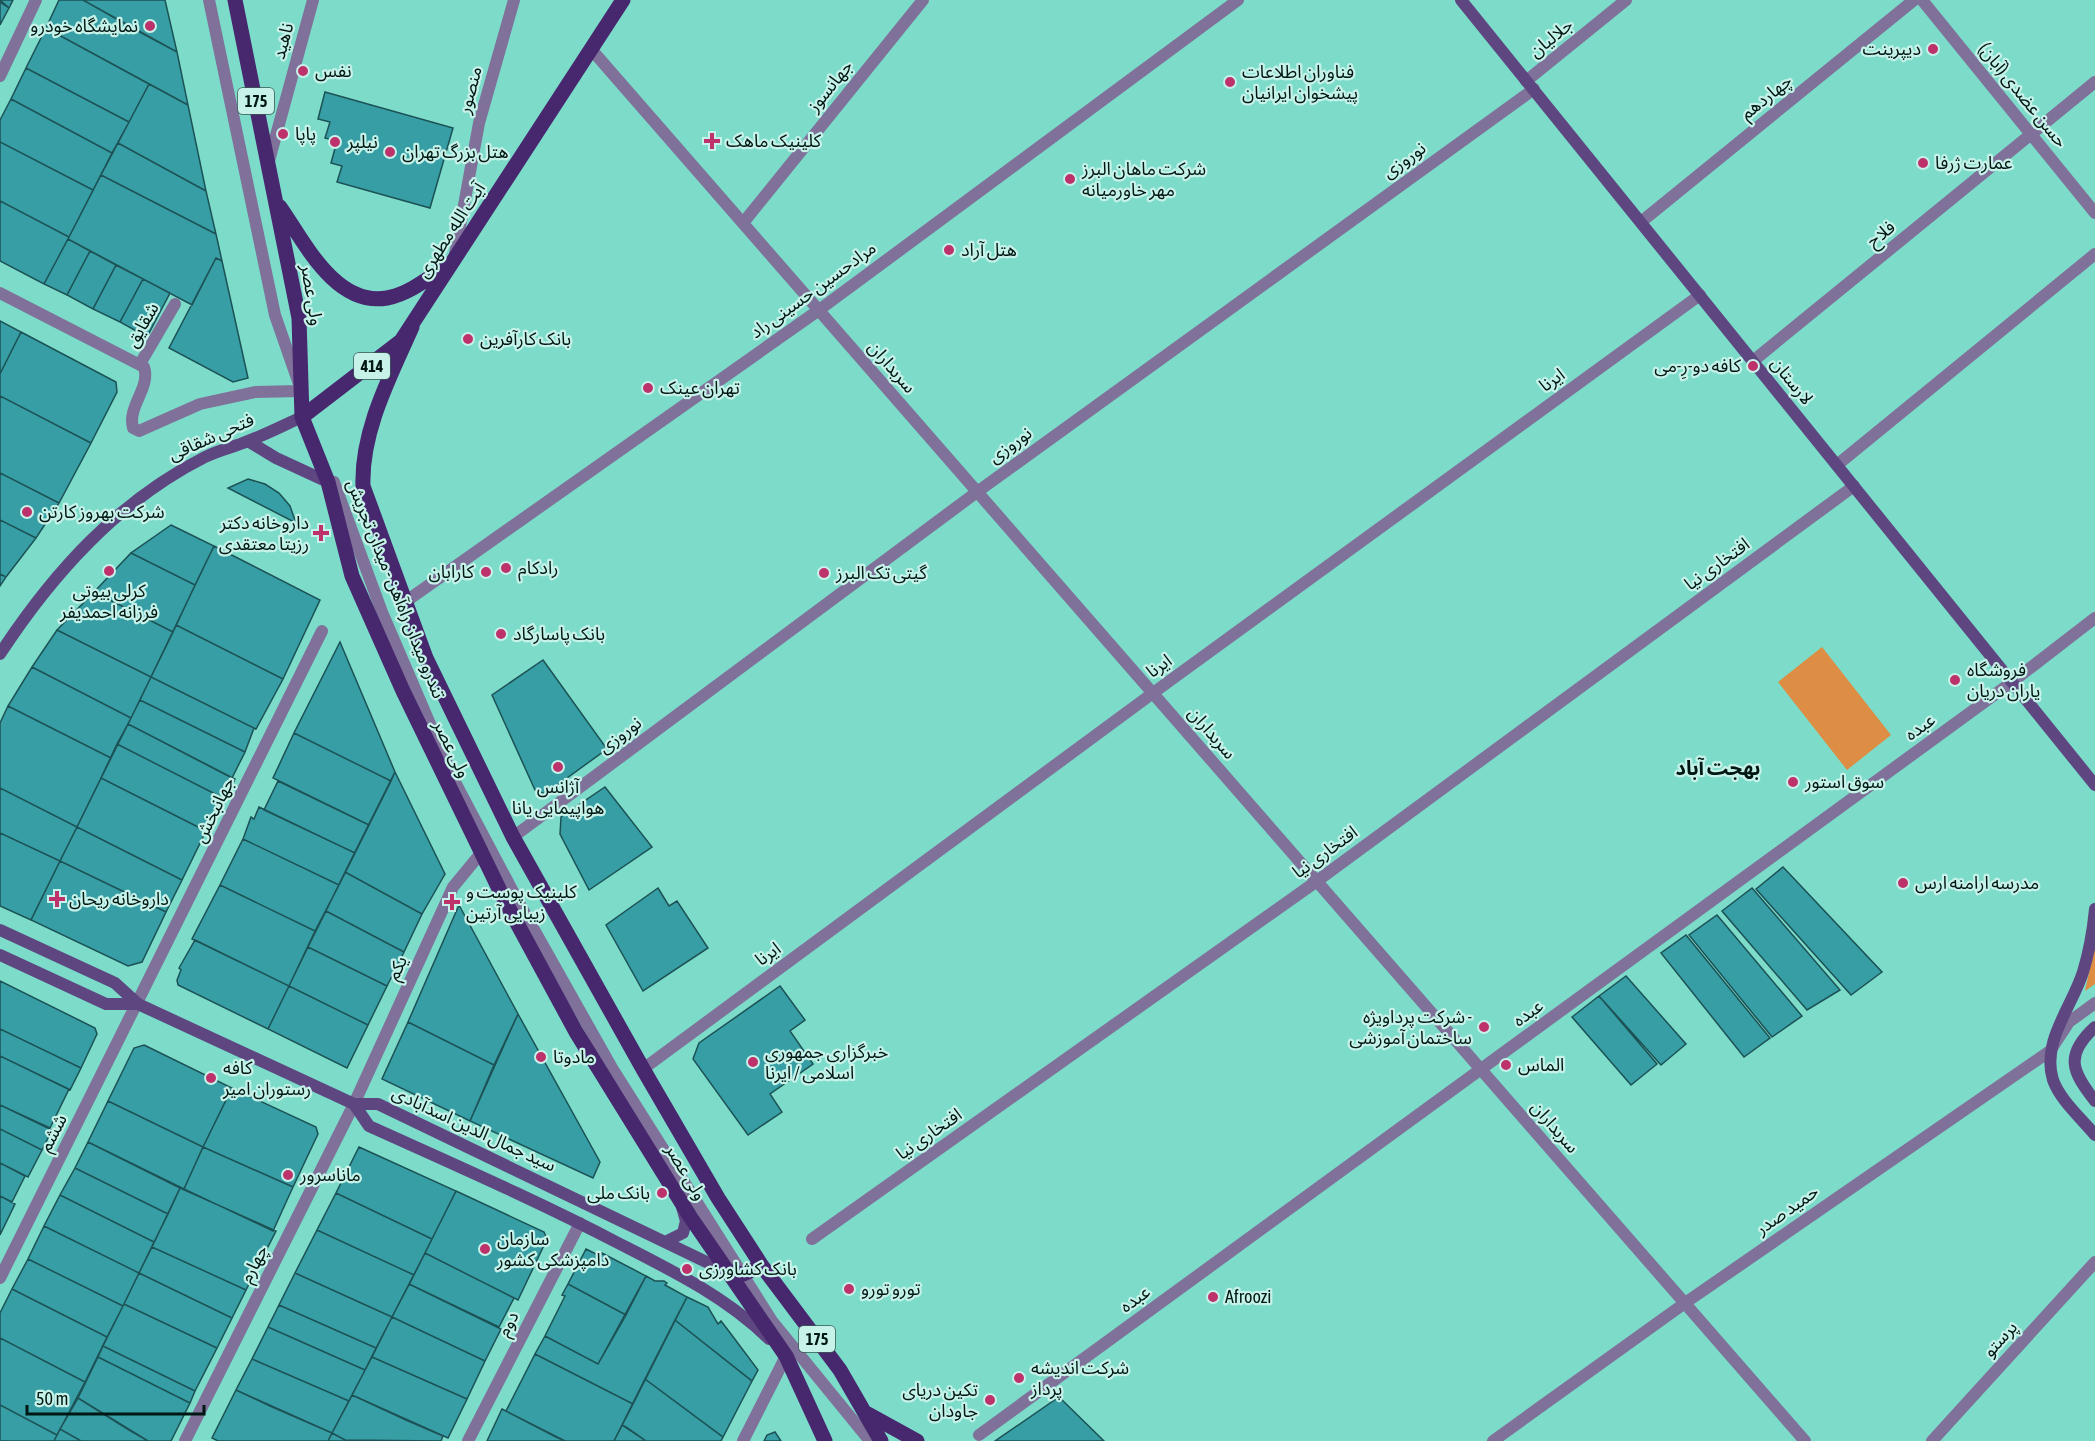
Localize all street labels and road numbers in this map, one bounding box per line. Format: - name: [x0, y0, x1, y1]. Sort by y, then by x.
- street label: جلالیان: [1525, 14, 1577, 62]
- street label: ناهید: [268, 20, 297, 61]
- street label: حسن عضدی (آبان): [1974, 38, 2072, 152]
- street label: جهانسوز: [802, 56, 857, 117]
- street label: منصور: [453, 64, 487, 117]
- street label: چهاردهم: [1736, 70, 1798, 126]
- road number: 175: [238, 88, 274, 114]
- street label: نوروزی: [1378, 137, 1430, 183]
- street label: آیت الله مطهری: [412, 177, 490, 282]
- street label: فلاح: [1862, 216, 1901, 254]
- street label: مرادحسین حسینی راد: [746, 237, 880, 343]
- street label: ولی عصر: [296, 262, 328, 327]
- street label: شقایق: [120, 299, 164, 351]
- street label: سربداران: [863, 336, 921, 398]
- road number: 414: [354, 353, 390, 379]
- street label: لارستان: [1766, 353, 1818, 409]
- street label: ايرنا: [1535, 363, 1569, 397]
- street label: فتحی شقاقی: [165, 408, 257, 466]
- street label: نوروزی: [984, 422, 1036, 468]
- street label: تندرو میدان راه‌آهن - میدان تجریش: [342, 476, 450, 702]
- street label: افتخاری نیا: [1680, 533, 1754, 595]
- street label: ايرنا: [1142, 649, 1176, 683]
- street label: سربداران: [1183, 702, 1241, 764]
- street label: عبده: [1901, 709, 1939, 745]
- street label: نوروزی: [594, 712, 646, 758]
- street label: ولی عصر: [428, 716, 475, 782]
- street label: جهانبخش: [189, 774, 239, 846]
- street label: افتخاری نیا: [1288, 821, 1362, 883]
- street label: ايرنا: [751, 937, 785, 971]
- street label: یکم: [382, 952, 414, 985]
- street label: عبده: [1509, 995, 1547, 1031]
- street label: سید جمال الدین اسدآبادی: [389, 1081, 559, 1177]
- street label: سربداران: [1526, 1096, 1584, 1158]
- street label: افتخاری نیا: [892, 1103, 966, 1165]
- street label: ششم: [34, 1110, 74, 1157]
- street label: ولی عصر: [660, 1139, 711, 1204]
- street label: حمید صدر: [1750, 1180, 1823, 1240]
- street label: چهارم: [235, 1241, 275, 1288]
- street label: عبده: [1116, 1281, 1154, 1317]
- street label: دوم: [492, 1308, 526, 1342]
- street label: پرستو: [1978, 1316, 2022, 1362]
- road number: 175: [799, 1326, 835, 1352]

